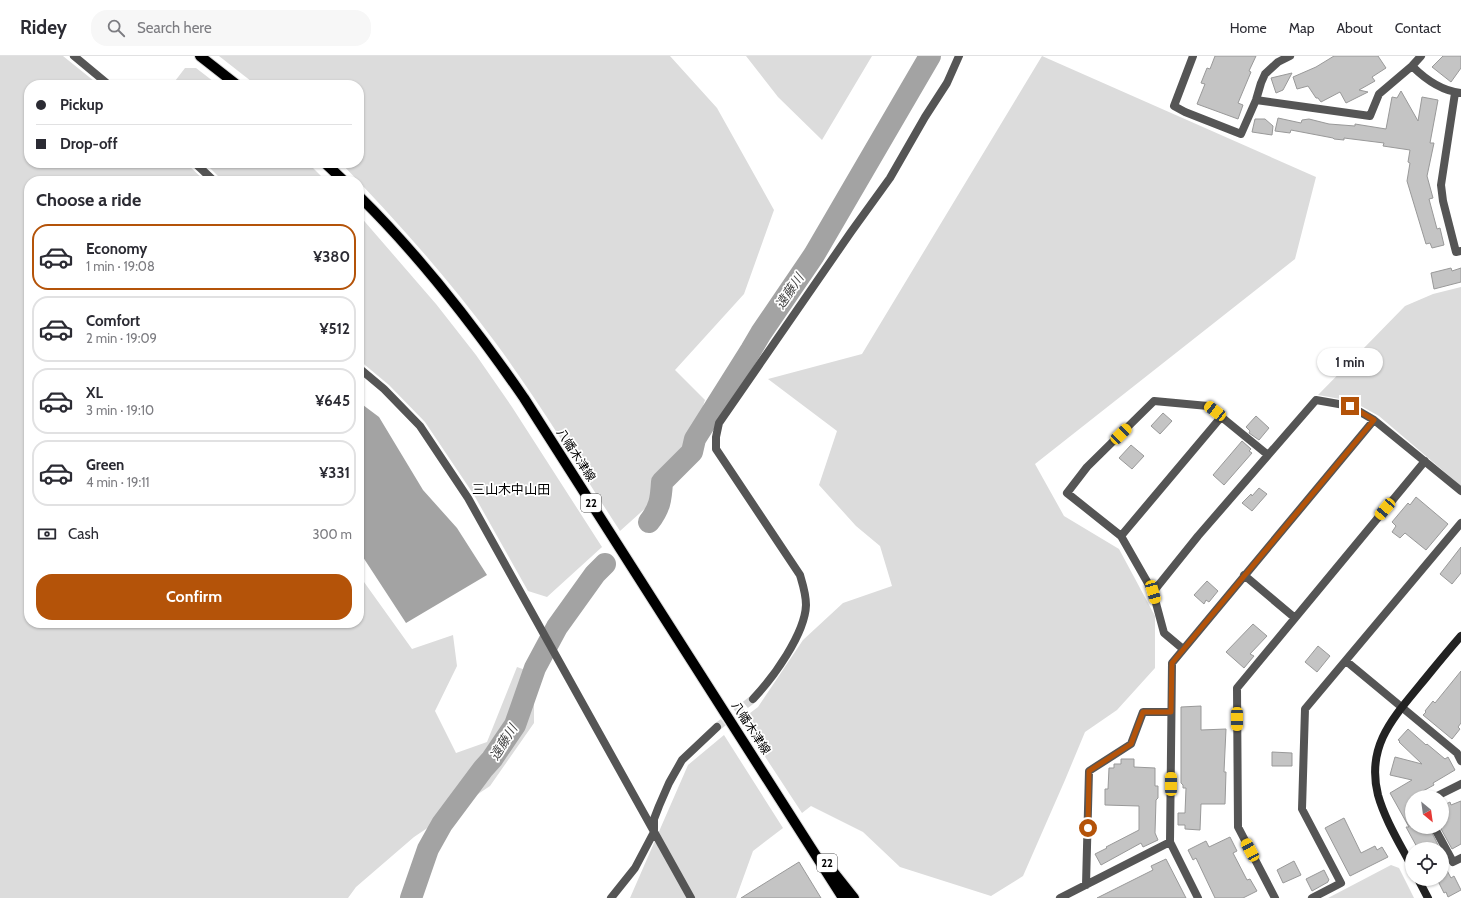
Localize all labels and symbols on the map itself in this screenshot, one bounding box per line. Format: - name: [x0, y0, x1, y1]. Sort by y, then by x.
- water label: 遠藤川: [771, 269, 808, 312]
- callout: 1 min: [1317, 348, 1383, 376]
- route end: [1341, 397, 1359, 415]
- car: [1202, 399, 1228, 423]
- car: [1108, 421, 1134, 447]
- street label: 八幡木津線: [554, 425, 599, 484]
- district label: 三山木中山田: [472, 481, 550, 497]
- road number: 22: [581, 494, 601, 512]
- car: [1373, 496, 1397, 522]
- car: [1144, 579, 1162, 605]
- street label: 八幡木津線: [729, 698, 774, 757]
- car: [1231, 707, 1243, 731]
- water label: 遠藤川: [486, 720, 521, 763]
- car: [1165, 772, 1177, 796]
- north arrow: [1405, 790, 1449, 834]
- route start: [1079, 819, 1097, 837]
- car: [1239, 837, 1261, 863]
- road number: 22: [817, 854, 837, 872]

